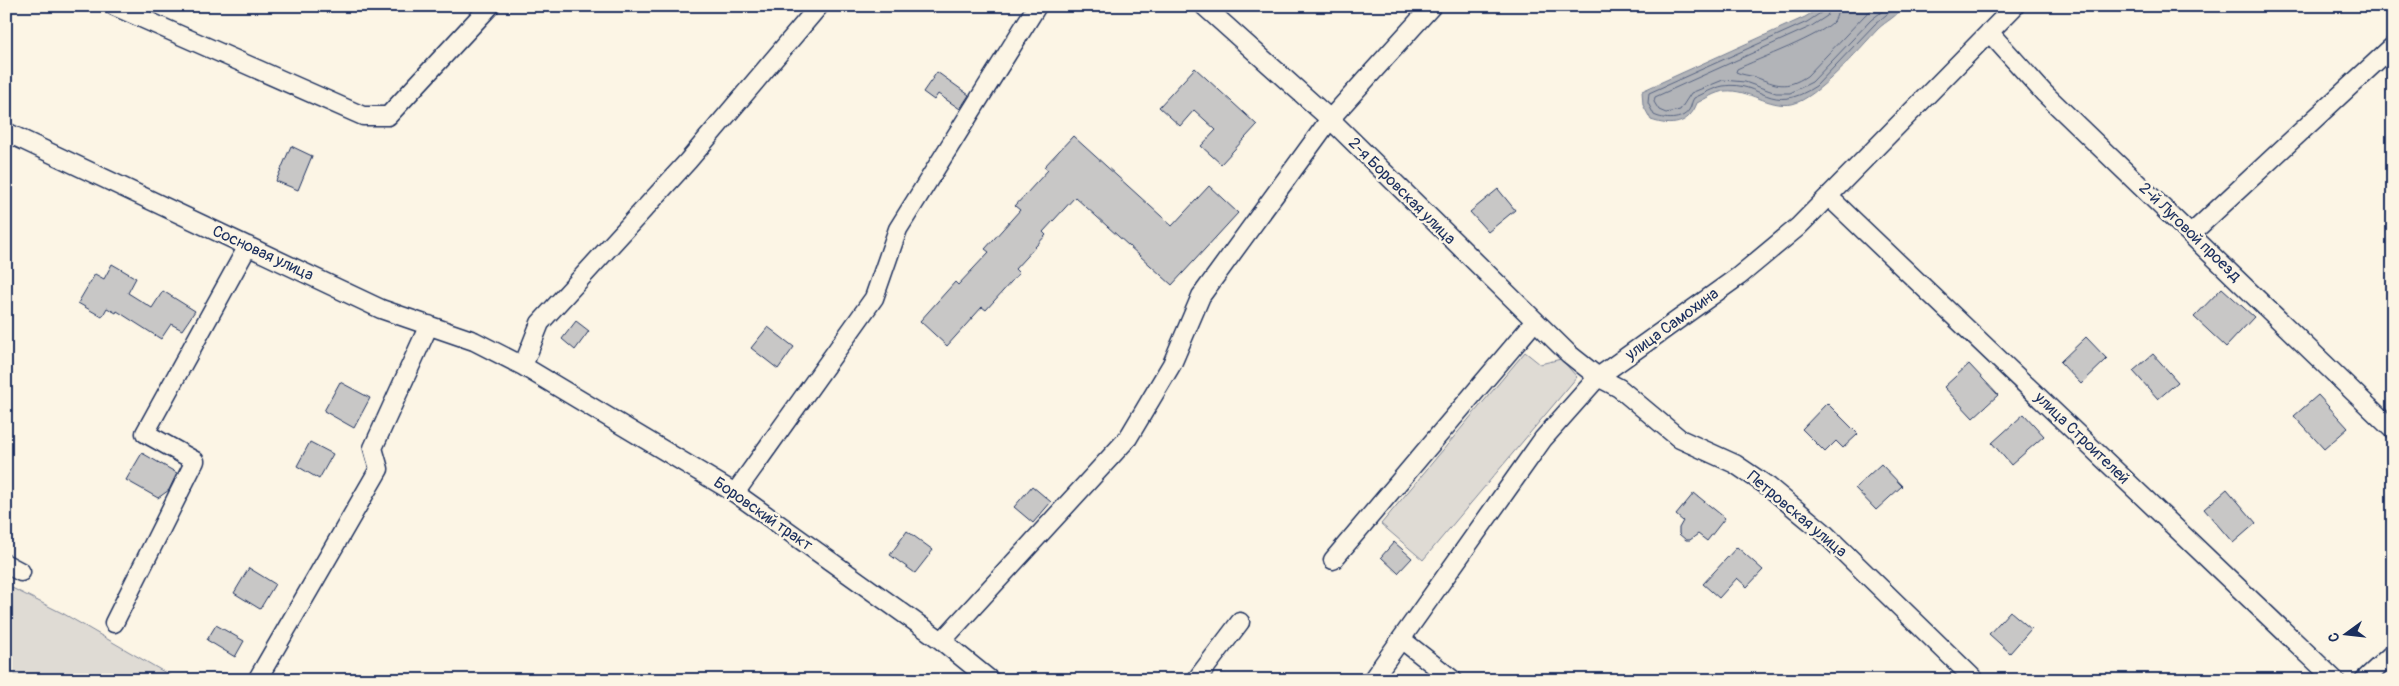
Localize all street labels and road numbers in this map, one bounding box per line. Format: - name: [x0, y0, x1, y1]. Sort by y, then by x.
- street label: 2-я Боровская улица: [1344, 133, 1460, 249]
- street label: 2-й Луговой проезд: [2135, 178, 2246, 286]
- street label: Сосновая улица: [209, 221, 317, 285]
- street label: улица Самохина: [1621, 283, 1723, 365]
- street label: улица Строителей: [2030, 387, 2134, 488]
- street label: Петровская улица: [1743, 466, 1851, 562]
- street label: Боровский тракт: [710, 472, 816, 556]

